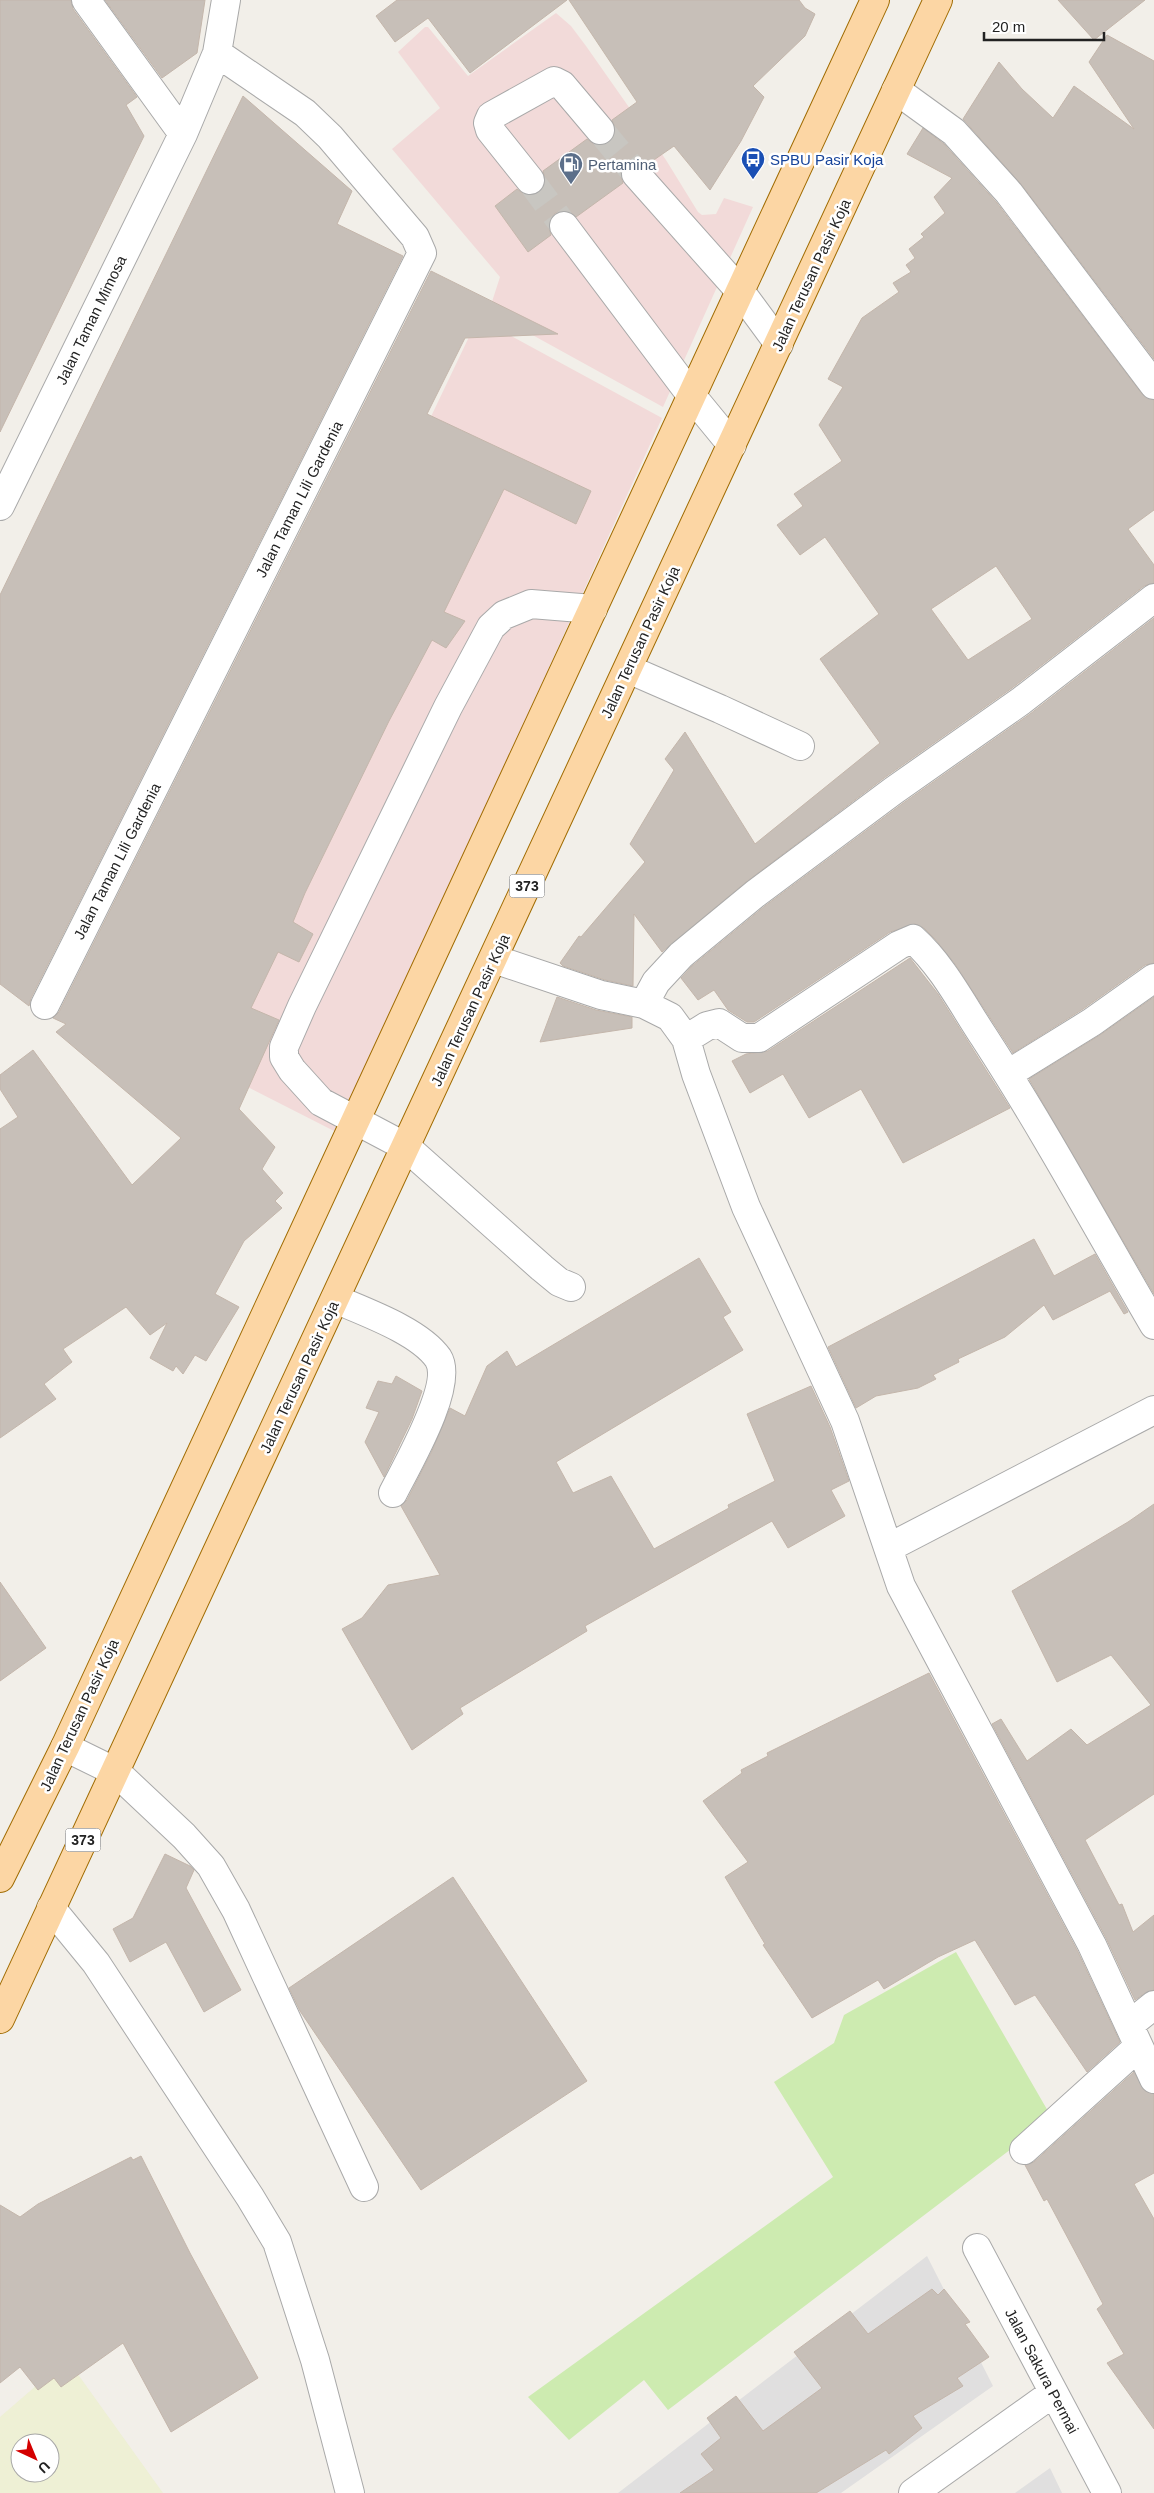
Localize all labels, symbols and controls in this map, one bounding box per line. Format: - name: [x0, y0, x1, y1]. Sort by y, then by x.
- scale bar: [984, 10, 1104, 42]
- text: 20 m: [992, 18, 1025, 35]
- bus stop icon: SPBU Pasir Koja: [740, 146, 766, 180]
- fuel station icon: Pertamina: [558, 151, 584, 185]
- place label: SPBU Pasir Koja: [770, 151, 884, 168]
- place label: Pertamina: [588, 156, 657, 173]
- street label: Jalan Terusan Pasir Koja: [768, 196, 854, 354]
- street label: Jalan Taman Mimosa: [52, 252, 130, 387]
- street label: Jalan Taman Lili Gardenia: [252, 417, 346, 580]
- street label: Jalan Terusan Pasir Koja: [597, 563, 683, 721]
- street label: Jalan Taman Lili Gardenia: [70, 779, 164, 942]
- road number: 373: [510, 874, 544, 898]
- street label: Jalan Terusan Pasir Koja: [427, 931, 513, 1089]
- street label: Jalan Terusan Pasir Koja: [256, 1298, 342, 1456]
- street label: Jalan Terusan Pasir Koja: [36, 1636, 122, 1794]
- road number: 373: [66, 1828, 100, 1852]
- street label: Jalan Sakura Permai: [1002, 2306, 1082, 2436]
- north arrow: [10, 2433, 60, 2483]
- text: U: [35, 2458, 53, 2477]

